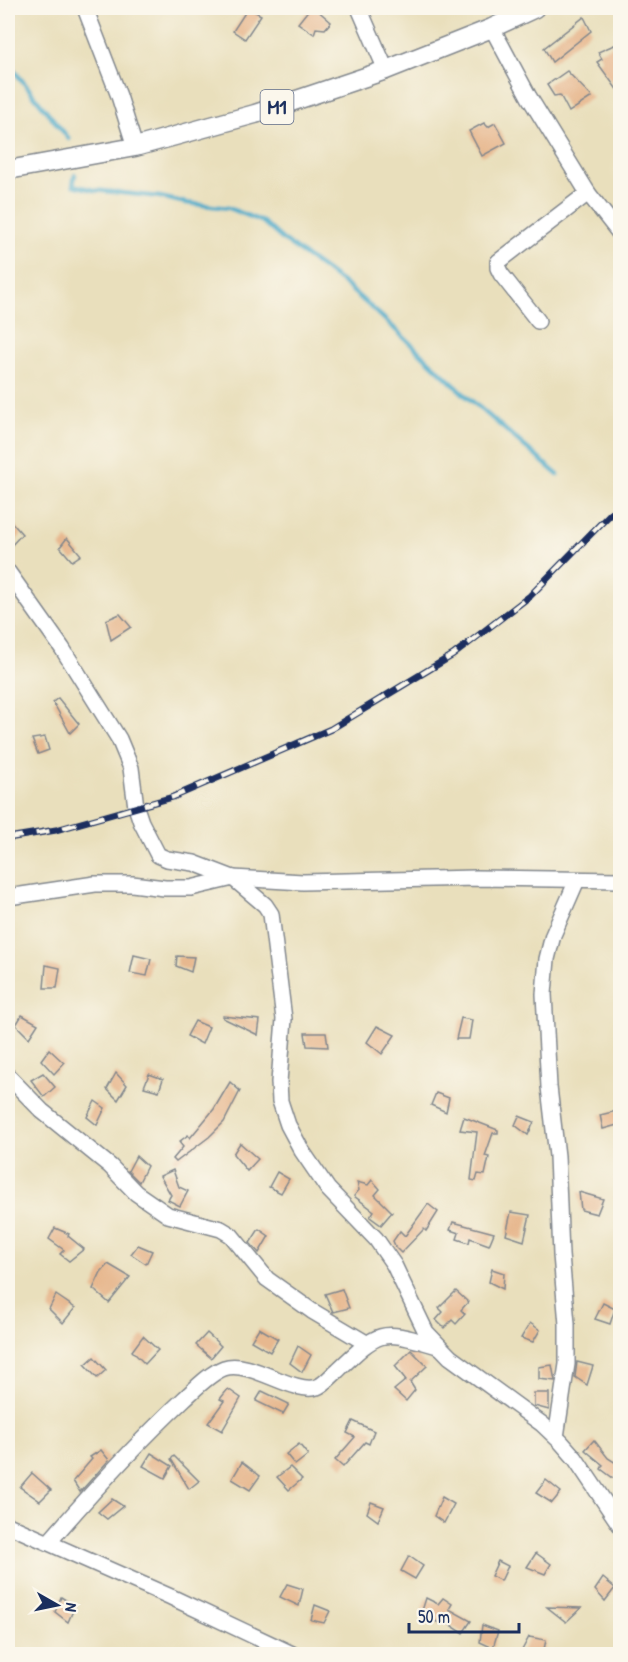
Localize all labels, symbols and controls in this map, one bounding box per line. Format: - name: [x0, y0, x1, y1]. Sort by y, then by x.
- road number: M1: [260, 90, 294, 124]
- north arrow: [27, 1575, 87, 1635]
- scale bar: [409, 1596, 518, 1634]
- text: N: [60, 1601, 83, 1614]
- text: 50 m: [418, 1604, 450, 1629]

